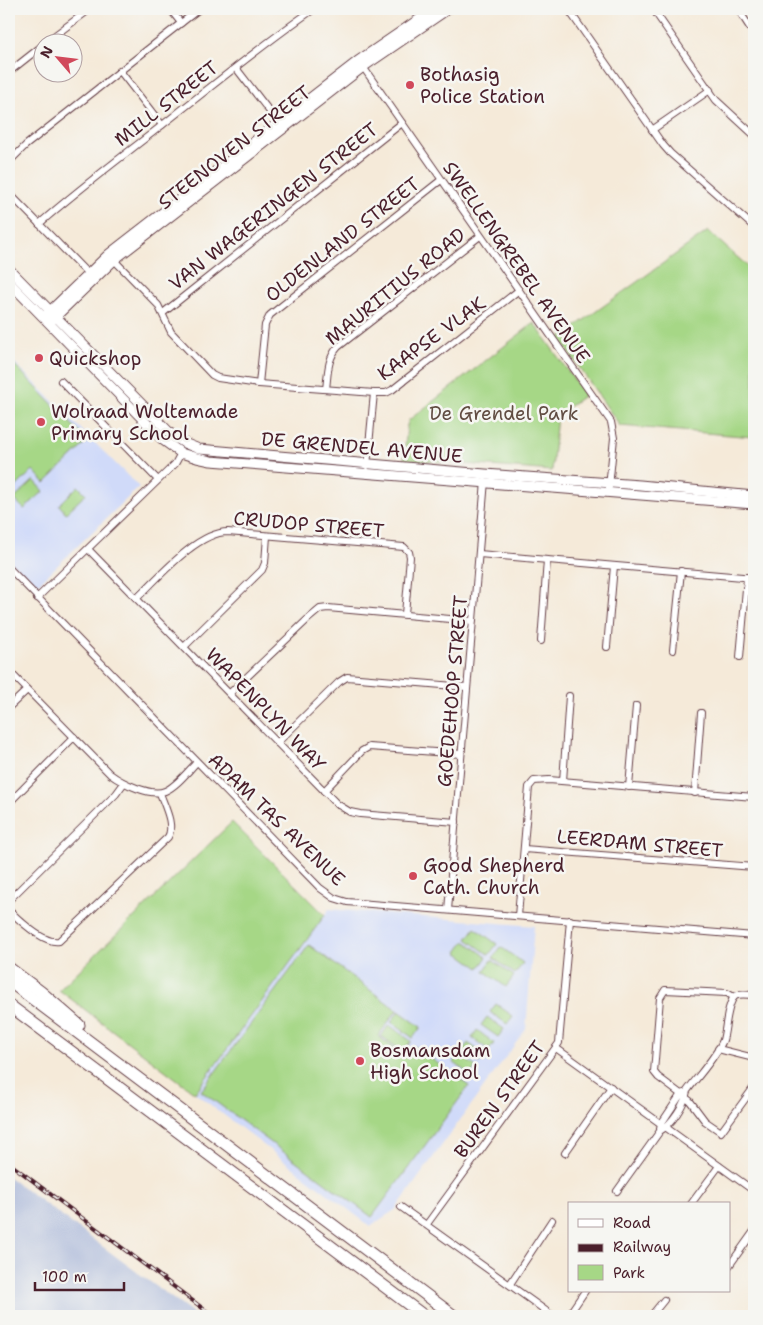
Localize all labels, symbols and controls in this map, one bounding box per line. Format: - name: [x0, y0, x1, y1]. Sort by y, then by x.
- north arrow: [32, 32, 82, 82]
- text: N: [36, 43, 57, 61]
- street label: MILL STREET: [109, 55, 223, 152]
- place label: Bothasig Police Station: [420, 62, 545, 109]
- marker: Bothasig Police Station: [404, 79, 416, 91]
- street label: STEENOVEN STREET: [153, 80, 316, 215]
- street label: VAN WAGERINGEN STREET: [164, 117, 383, 296]
- street label: SWELLENGREBEL AVENUE: [437, 156, 596, 368]
- street label: OLDENLAND STREET: [260, 171, 425, 308]
- street label: MAURITIUS ROAD: [320, 222, 471, 351]
- street label: KAAPSE VLAK: [372, 291, 490, 386]
- place label: Quickshop: [49, 346, 141, 371]
- marker: Quickshop: [33, 352, 45, 364]
- place label: Wolraad Woltemade Primary School: [51, 399, 238, 446]
- park label: De Grendel Park: [429, 401, 579, 426]
- marker: Wolraad Woltemade Primary School: [35, 416, 47, 428]
- street label: DE GRENDEL AVENUE: [260, 426, 464, 469]
- street label: CRUDOP STREET: [233, 505, 386, 544]
- street label: GOEDEHOOP STREET: [432, 594, 473, 788]
- street label: WAPENPLYN WAY: [200, 642, 331, 777]
- street label: ADAM TAS AVENUE: [203, 747, 351, 891]
- street label: LEERDAM STREET: [556, 824, 724, 863]
- place label: Good Shepherd Cath. Church: [423, 853, 565, 900]
- marker: Good Shepherd Cath. Church: [407, 870, 419, 882]
- street label: BUREN STREET: [448, 1035, 551, 1163]
- place label: Bosmansdam High School: [370, 1038, 490, 1085]
- marker: Bosmansdam High School: [354, 1055, 366, 1067]
- legend: [568, 1202, 730, 1292]
- text: Road: [613, 1213, 651, 1233]
- text: Railway: [613, 1237, 671, 1257]
- scale bar: [35, 1260, 124, 1292]
- text: Park: [613, 1263, 645, 1283]
- text: 100 m: [42, 1267, 87, 1287]

